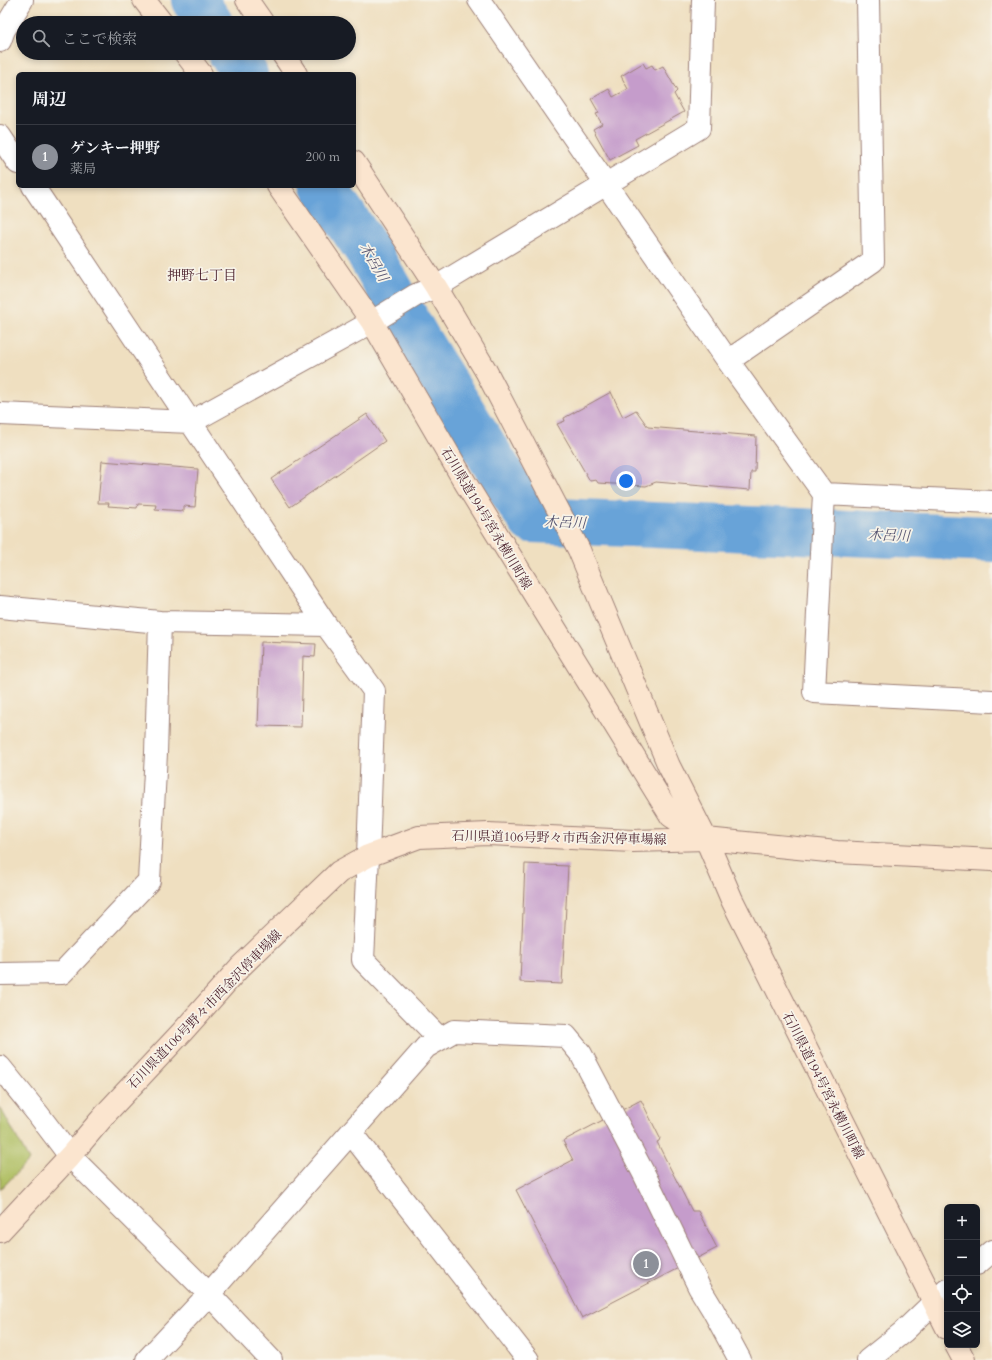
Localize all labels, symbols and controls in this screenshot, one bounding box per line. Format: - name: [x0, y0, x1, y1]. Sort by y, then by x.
- search box: [16, 16, 356, 60]
- icon: search: [30, 27, 52, 49]
- text: ここで検索: [62, 29, 137, 49]
- text: 周辺: [32, 88, 66, 111]
- text: ゲンキー押野: [70, 138, 160, 158]
- text: 1: [42, 148, 48, 166]
- text: 200 m: [306, 148, 340, 166]
- text: 薬局: [70, 160, 96, 178]
- water label: 木呂川: [355, 239, 393, 287]
- district label: 押野七丁目: [167, 266, 237, 285]
- street label: 石川県道194号宮永横川町線: [436, 444, 536, 593]
- your location: [616, 471, 636, 491]
- water label: 木呂川: [544, 512, 588, 533]
- water label: 木呂川: [868, 525, 912, 546]
- street label: 石川県道106号野々市西金沢停車場線: [451, 827, 667, 849]
- street label: 石川県道106号野々市西金沢停車場線: [124, 926, 286, 1093]
- street label: 石川県道194号宮永横川町線: [778, 1009, 868, 1162]
- map controls: [944, 1204, 980, 1348]
- button: +: [944, 1204, 980, 1240]
- button: −: [944, 1240, 980, 1276]
- pin: 1: [633, 1249, 659, 1279]
- button: locate: [944, 1276, 980, 1312]
- button: layers: [944, 1312, 980, 1348]

